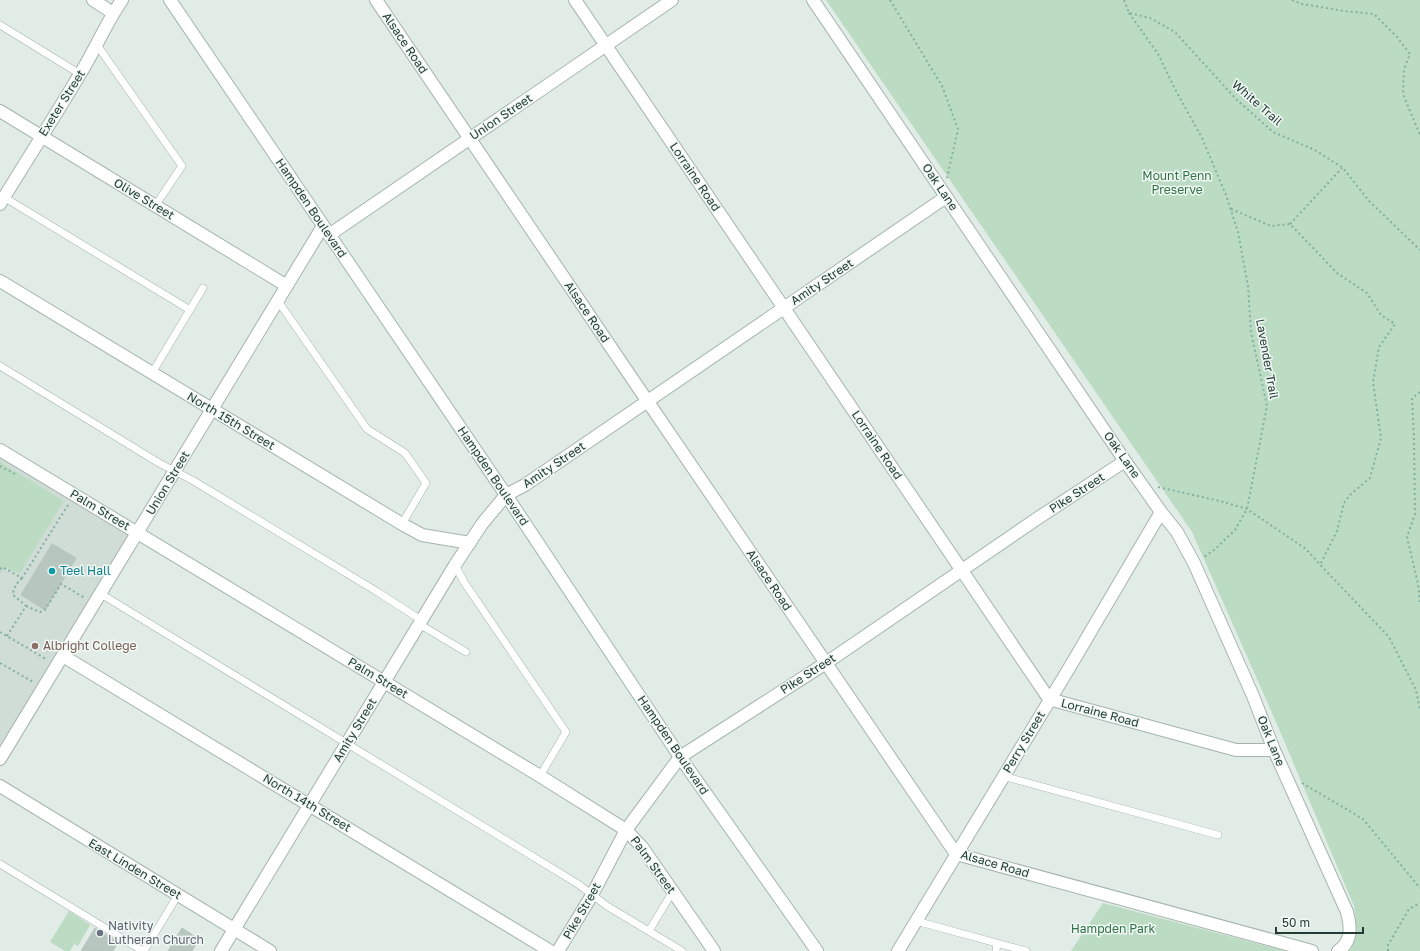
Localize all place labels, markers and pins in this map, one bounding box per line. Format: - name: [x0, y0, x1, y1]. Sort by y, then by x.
- place label: Teel Hall: [60, 563, 111, 578]
- marker: Teel Hall: [47, 566, 57, 576]
- place label: Albright College: [43, 638, 137, 653]
- marker: Albright College: [30, 641, 40, 651]
- place label: Nativity Lutheran Church: [108, 918, 204, 947]
- marker: Nativity Lutheran Church: [95, 928, 105, 938]

